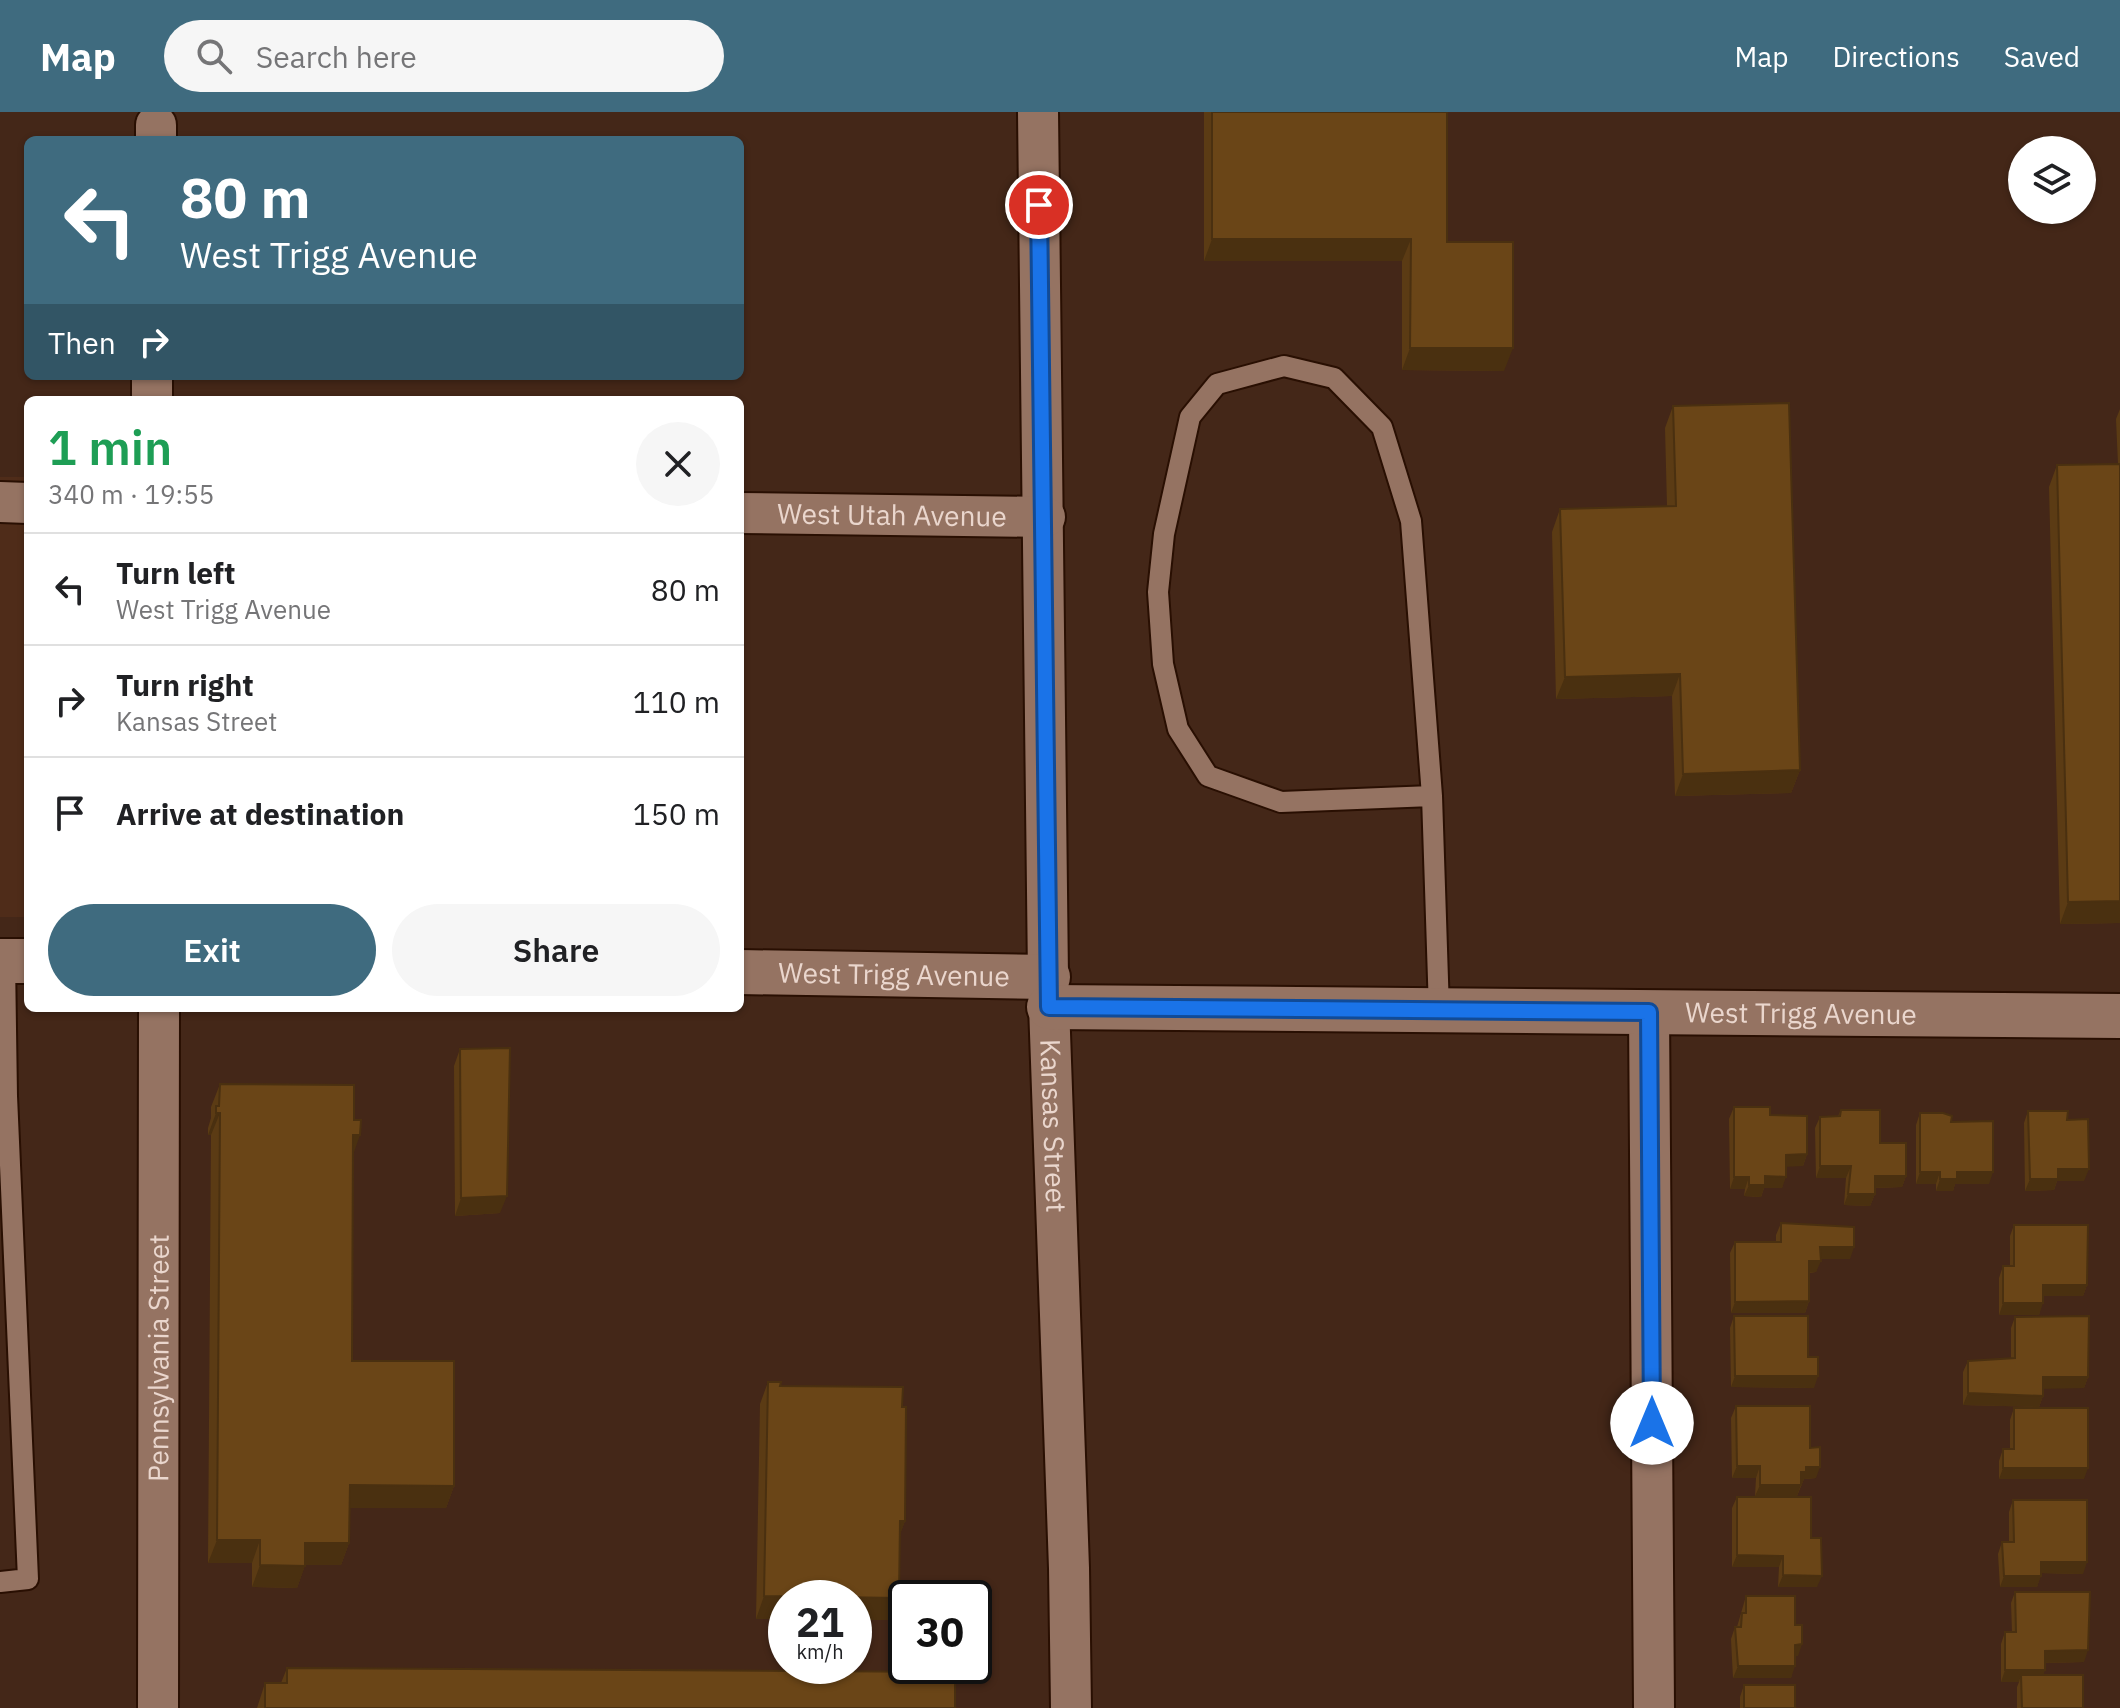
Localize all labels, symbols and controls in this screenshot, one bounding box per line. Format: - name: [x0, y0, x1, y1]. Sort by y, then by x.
- search box: [164, 20, 724, 92]
- text: Map: [40, 32, 116, 81]
- icon: search: [192, 34, 236, 78]
- text: Search here: [256, 37, 417, 76]
- text: Map: [1734, 38, 1788, 75]
- text: Directions: [1832, 38, 1960, 75]
- text: Saved: [2004, 38, 2080, 75]
- map controls: [2008, 136, 2096, 224]
- button: layers: [2008, 136, 2096, 224]
- text: 80 m: [180, 161, 310, 233]
- icon: left: [48, 168, 152, 272]
- pin: [1005, 171, 1073, 239]
- icon: arrive: [1017, 183, 1061, 227]
- text: West Trigg Avenue: [180, 231, 478, 278]
- icon: right: [132, 320, 176, 364]
- text: Then: [48, 323, 116, 362]
- text: 1 min: [48, 416, 172, 478]
- button: close: [636, 422, 720, 506]
- text: 340 m · 19:55: [48, 477, 214, 511]
- street label: West Utah Avenue: [777, 494, 1007, 534]
- text: Turn left: [116, 553, 235, 592]
- icon: left: [48, 567, 92, 611]
- text: 80 m: [651, 570, 720, 609]
- text: West Trigg Avenue: [116, 592, 331, 626]
- text: Turn right: [116, 665, 254, 704]
- icon: right: [48, 679, 92, 723]
- text: 110 m: [633, 682, 720, 721]
- text: Kansas Street: [116, 704, 277, 738]
- icon: arrive: [48, 791, 92, 835]
- text: Arrive at destination: [116, 794, 404, 833]
- text: 150 m: [633, 794, 720, 833]
- button: Exit: [48, 904, 376, 996]
- button: Share: [392, 904, 720, 996]
- street label: West Trigg Avenue: [778, 954, 1010, 994]
- street label: West Trigg Avenue: [1685, 993, 1917, 1032]
- street label: Kansas Street: [1032, 1038, 1075, 1213]
- street label: Pennsylvania Street: [139, 1234, 177, 1482]
- position arrow: [1610, 1381, 1694, 1465]
- speed limit sign: 30: [888, 1580, 992, 1684]
- text: 21: [796, 1596, 844, 1648]
- text: km/h: [796, 1638, 844, 1665]

